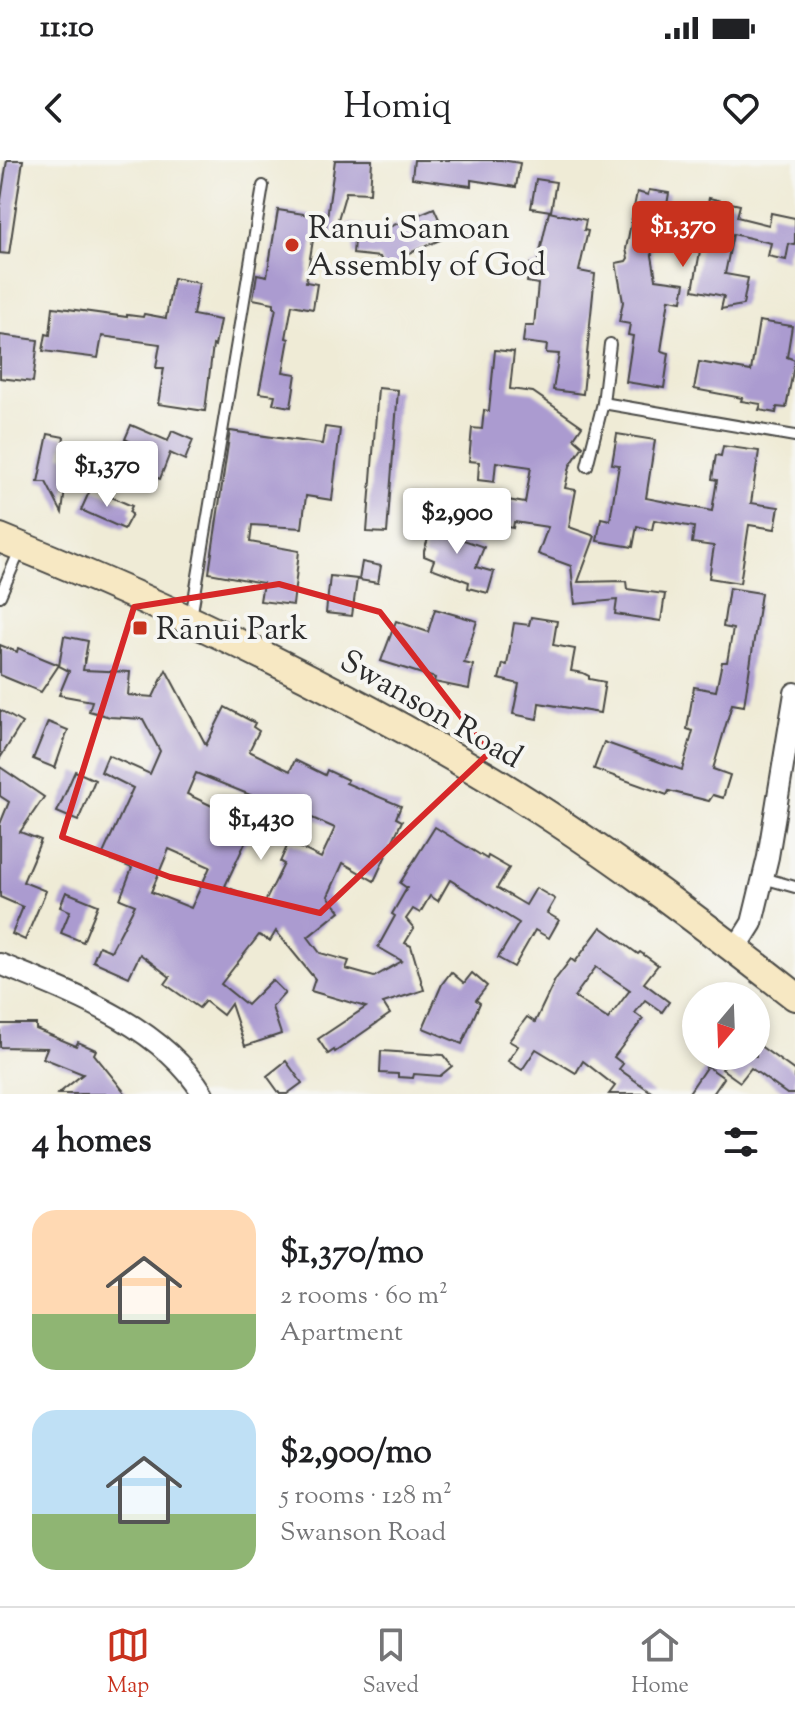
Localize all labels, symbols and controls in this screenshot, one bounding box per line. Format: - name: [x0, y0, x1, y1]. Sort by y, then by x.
- text: 11:10: [40, 7, 94, 50]
- text: Homiq: [343, 82, 452, 134]
- icon: back: [32, 86, 76, 130]
- icon: heart: [719, 86, 763, 130]
- pin: $1,370: [618, 201, 748, 269]
- place label: Ranui Samoan Assembly of God: [308, 207, 546, 290]
- text: $1,370: [650, 208, 716, 245]
- marker: Ranui Samoan Assembly of God: [283, 236, 301, 254]
- pin: $1,370: [42, 441, 172, 509]
- text: $1,370: [74, 448, 140, 485]
- pin: $2,900: [392, 488, 522, 556]
- text: $2,900: [421, 495, 493, 532]
- place label: Rānui Park: [156, 608, 308, 654]
- marker: Rānui Park: [131, 619, 149, 637]
- street label: Swanson Road: [330, 640, 531, 782]
- pin: $1,430: [196, 794, 326, 862]
- text: $1,430: [228, 801, 294, 838]
- north arrow: [682, 982, 770, 1070]
- map controls: [682, 982, 770, 1070]
- text: 4 homes: [32, 1118, 152, 1167]
- icon: filters: [719, 1120, 763, 1164]
- text: $1,370/mo: [280, 1229, 424, 1278]
- icon: home: [96, 1242, 192, 1338]
- text: 2 rooms · 60 m²: [280, 1278, 448, 1315]
- text: Apartment: [280, 1315, 403, 1352]
- text: $2,900/mo: [280, 1429, 432, 1478]
- icon: home: [96, 1442, 192, 1538]
- text: 5 rooms · 128 m²: [280, 1478, 452, 1515]
- text: Swanson Road: [280, 1515, 446, 1552]
- tab: Map: [106, 1623, 150, 1703]
- tab: Saved: [362, 1623, 419, 1703]
- tab: Home: [631, 1623, 689, 1703]

